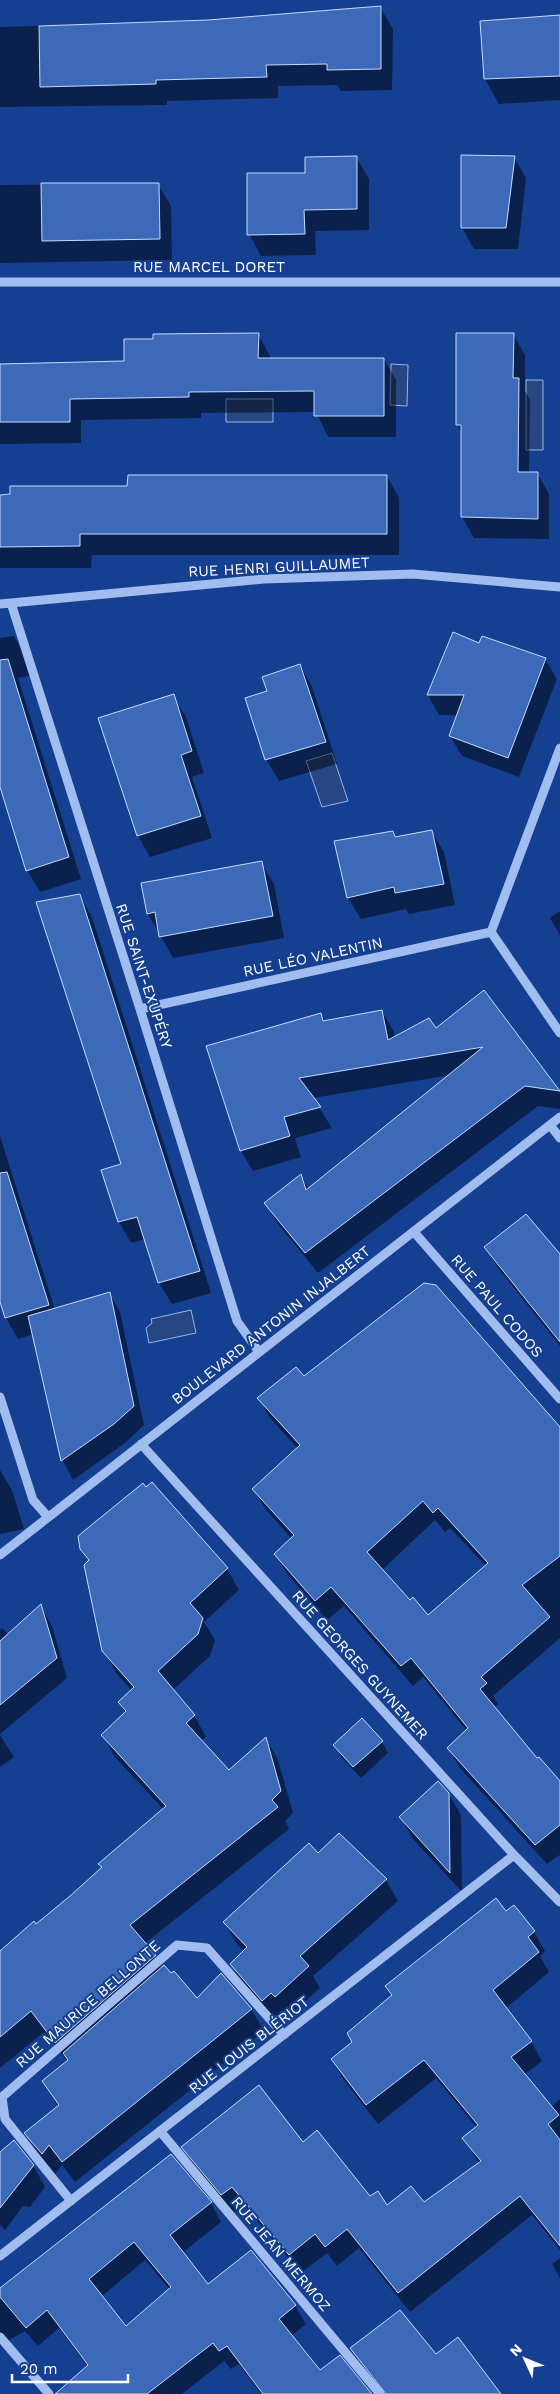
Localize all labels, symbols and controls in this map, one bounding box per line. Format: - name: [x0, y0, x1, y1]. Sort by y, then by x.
- street label: RUE MARCEL DORET: [133, 258, 285, 276]
- street label: RUE HENRI GUILLAUMET: [188, 553, 370, 581]
- street label: RUE SAINT-EXUPÉRY: [112, 901, 176, 1051]
- street label: RUE LÉO VALENTIN: [242, 933, 384, 981]
- street label: BOULEVARD ANTONIN INJALBERT: [168, 1242, 374, 1408]
- street label: RUE PAUL CODOS: [447, 1251, 547, 1361]
- street label: RUE GEORGES GUYNEMER: [288, 1587, 432, 1743]
- street label: RUE MAURICE BELLONTE: [12, 1936, 164, 2072]
- street label: RUE LOUIS BLÉRIOT: [185, 1992, 313, 2098]
- street label: RUE JEAN MERMOZ: [228, 2193, 334, 2315]
- north arrow: [500, 2334, 550, 2384]
- text: N: [506, 2341, 525, 2359]
- scale bar: [12, 2352, 129, 2384]
- text: 20 m: [20, 2360, 58, 2378]

